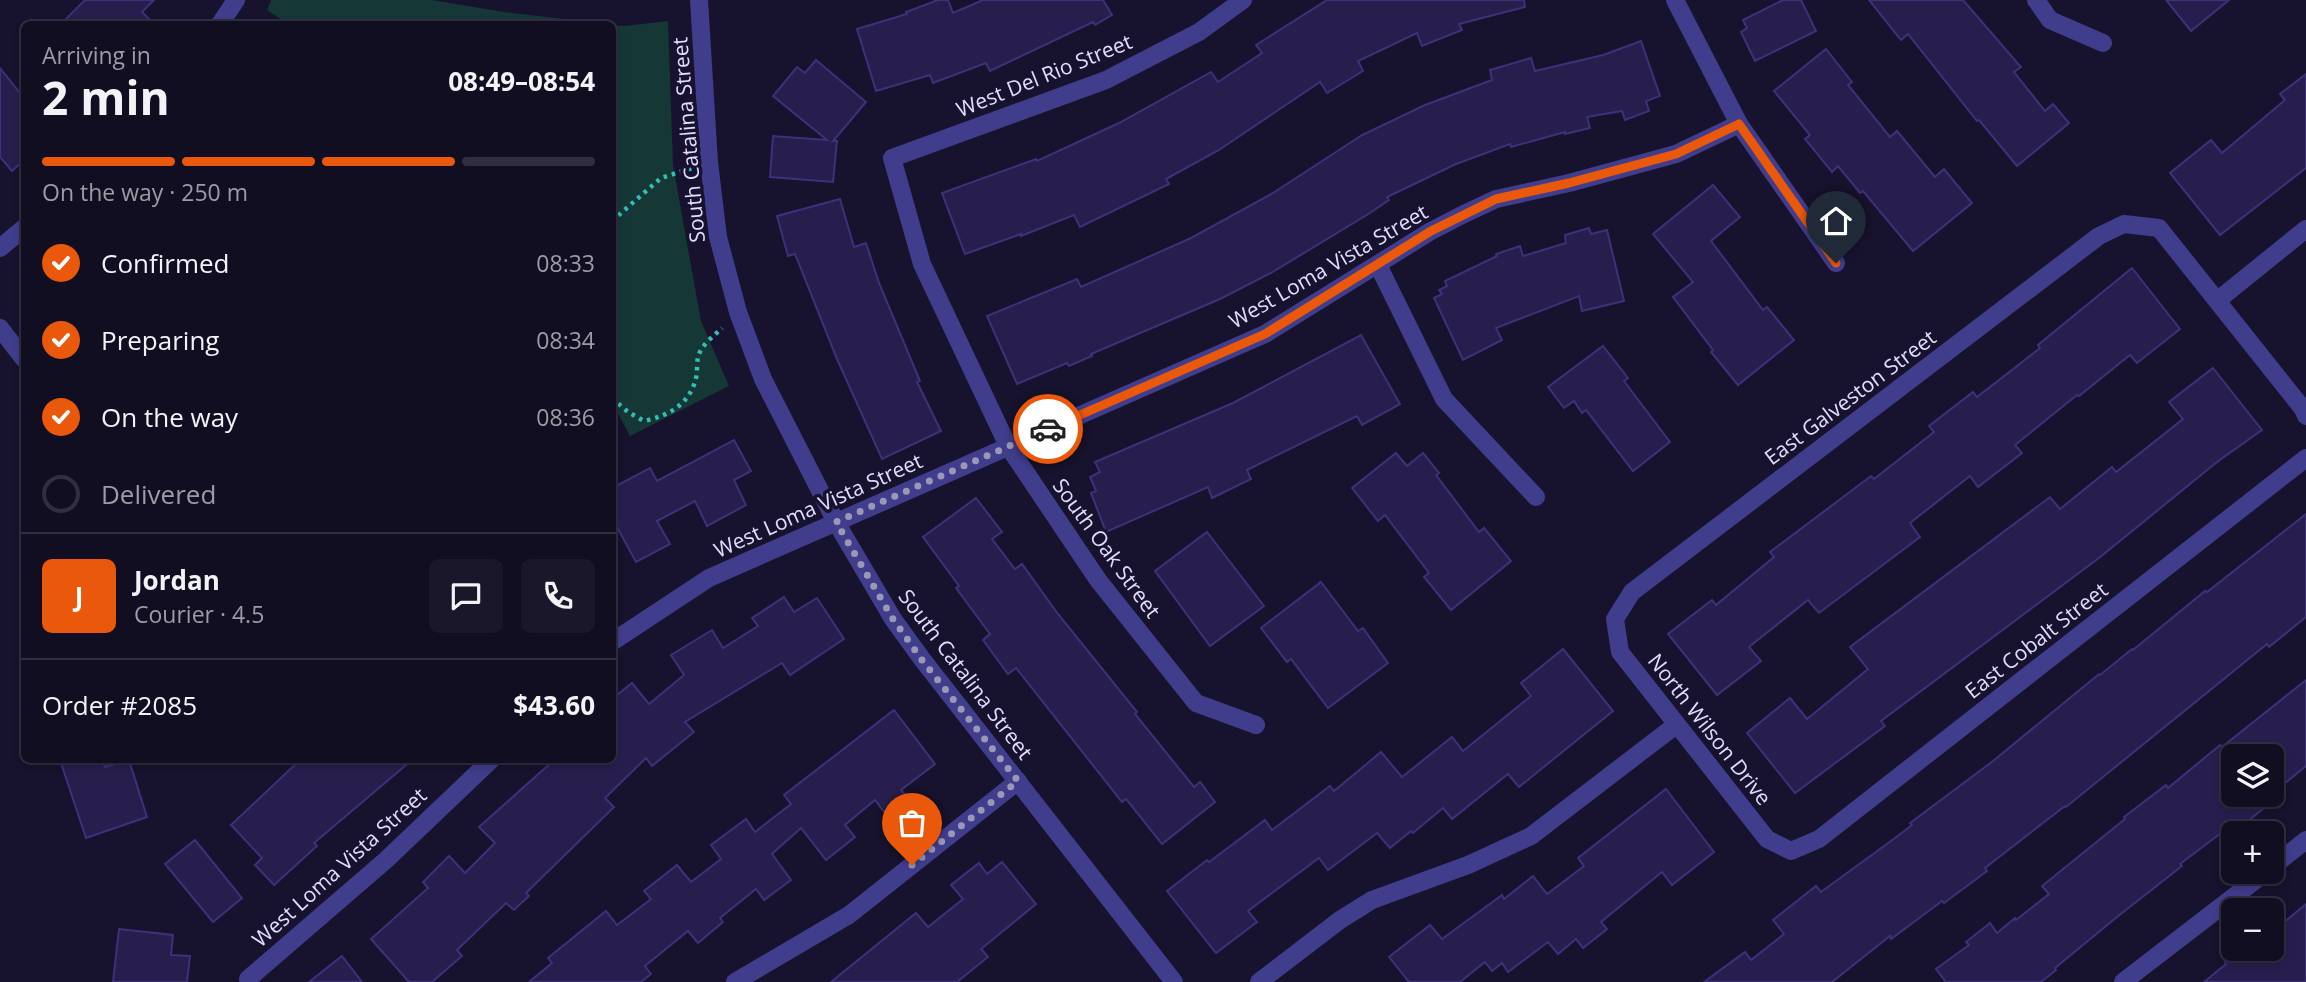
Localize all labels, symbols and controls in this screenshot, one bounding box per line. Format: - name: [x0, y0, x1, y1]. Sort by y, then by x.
- street label: West Del Rio Street: [952, 27, 1136, 123]
- street label: South Catalina Street: [665, 36, 711, 244]
- text: Arriving in: [42, 39, 151, 71]
- text: 08:49–08:54: [448, 63, 595, 99]
- text: 2 min: [42, 66, 170, 128]
- text: On the way · 250 m: [42, 176, 248, 208]
- pin: [1806, 191, 1866, 263]
- street label: West Loma Vista Street: [1223, 198, 1433, 334]
- icon: home: [1817, 202, 1855, 240]
- icon: check: [42, 244, 80, 282]
- text: Confirmed: [101, 245, 229, 281]
- text: 08:33: [536, 247, 595, 279]
- icon: check: [42, 321, 80, 359]
- text: Preparing: [101, 322, 219, 358]
- street label: East Galveston Street: [1759, 323, 1941, 471]
- text: 08:34: [536, 324, 595, 356]
- courier: [1013, 394, 1083, 464]
- icon: check: [42, 398, 80, 436]
- text: On the way: [101, 399, 238, 435]
- text: 08:36: [536, 401, 595, 433]
- icon: car: [1029, 410, 1067, 448]
- street label: West Loma Vista Street: [709, 446, 927, 564]
- street label: South Oak Street: [1047, 473, 1167, 623]
- text: Delivered: [101, 476, 216, 512]
- button: chat: [429, 559, 503, 633]
- button: phone: [521, 559, 595, 633]
- text: Jordan: [134, 562, 220, 598]
- street label: East Cobalt Street: [1959, 576, 2113, 704]
- text: J: [75, 578, 83, 614]
- street label: South Catalina Street: [893, 583, 1039, 765]
- text: Courier · 4.5: [134, 598, 264, 630]
- street label: North Wilson Drive: [1642, 647, 1778, 811]
- text: Order #2085: [42, 687, 197, 723]
- text: $43.60: [513, 687, 595, 723]
- map controls: [2221, 744, 2284, 961]
- button: layers: [2221, 744, 2284, 807]
- street label: West Loma Vista Street: [246, 781, 432, 953]
- pin: [882, 793, 942, 865]
- icon: bag: [893, 804, 931, 842]
- button: +: [2221, 821, 2284, 884]
- button: −: [2221, 898, 2284, 961]

